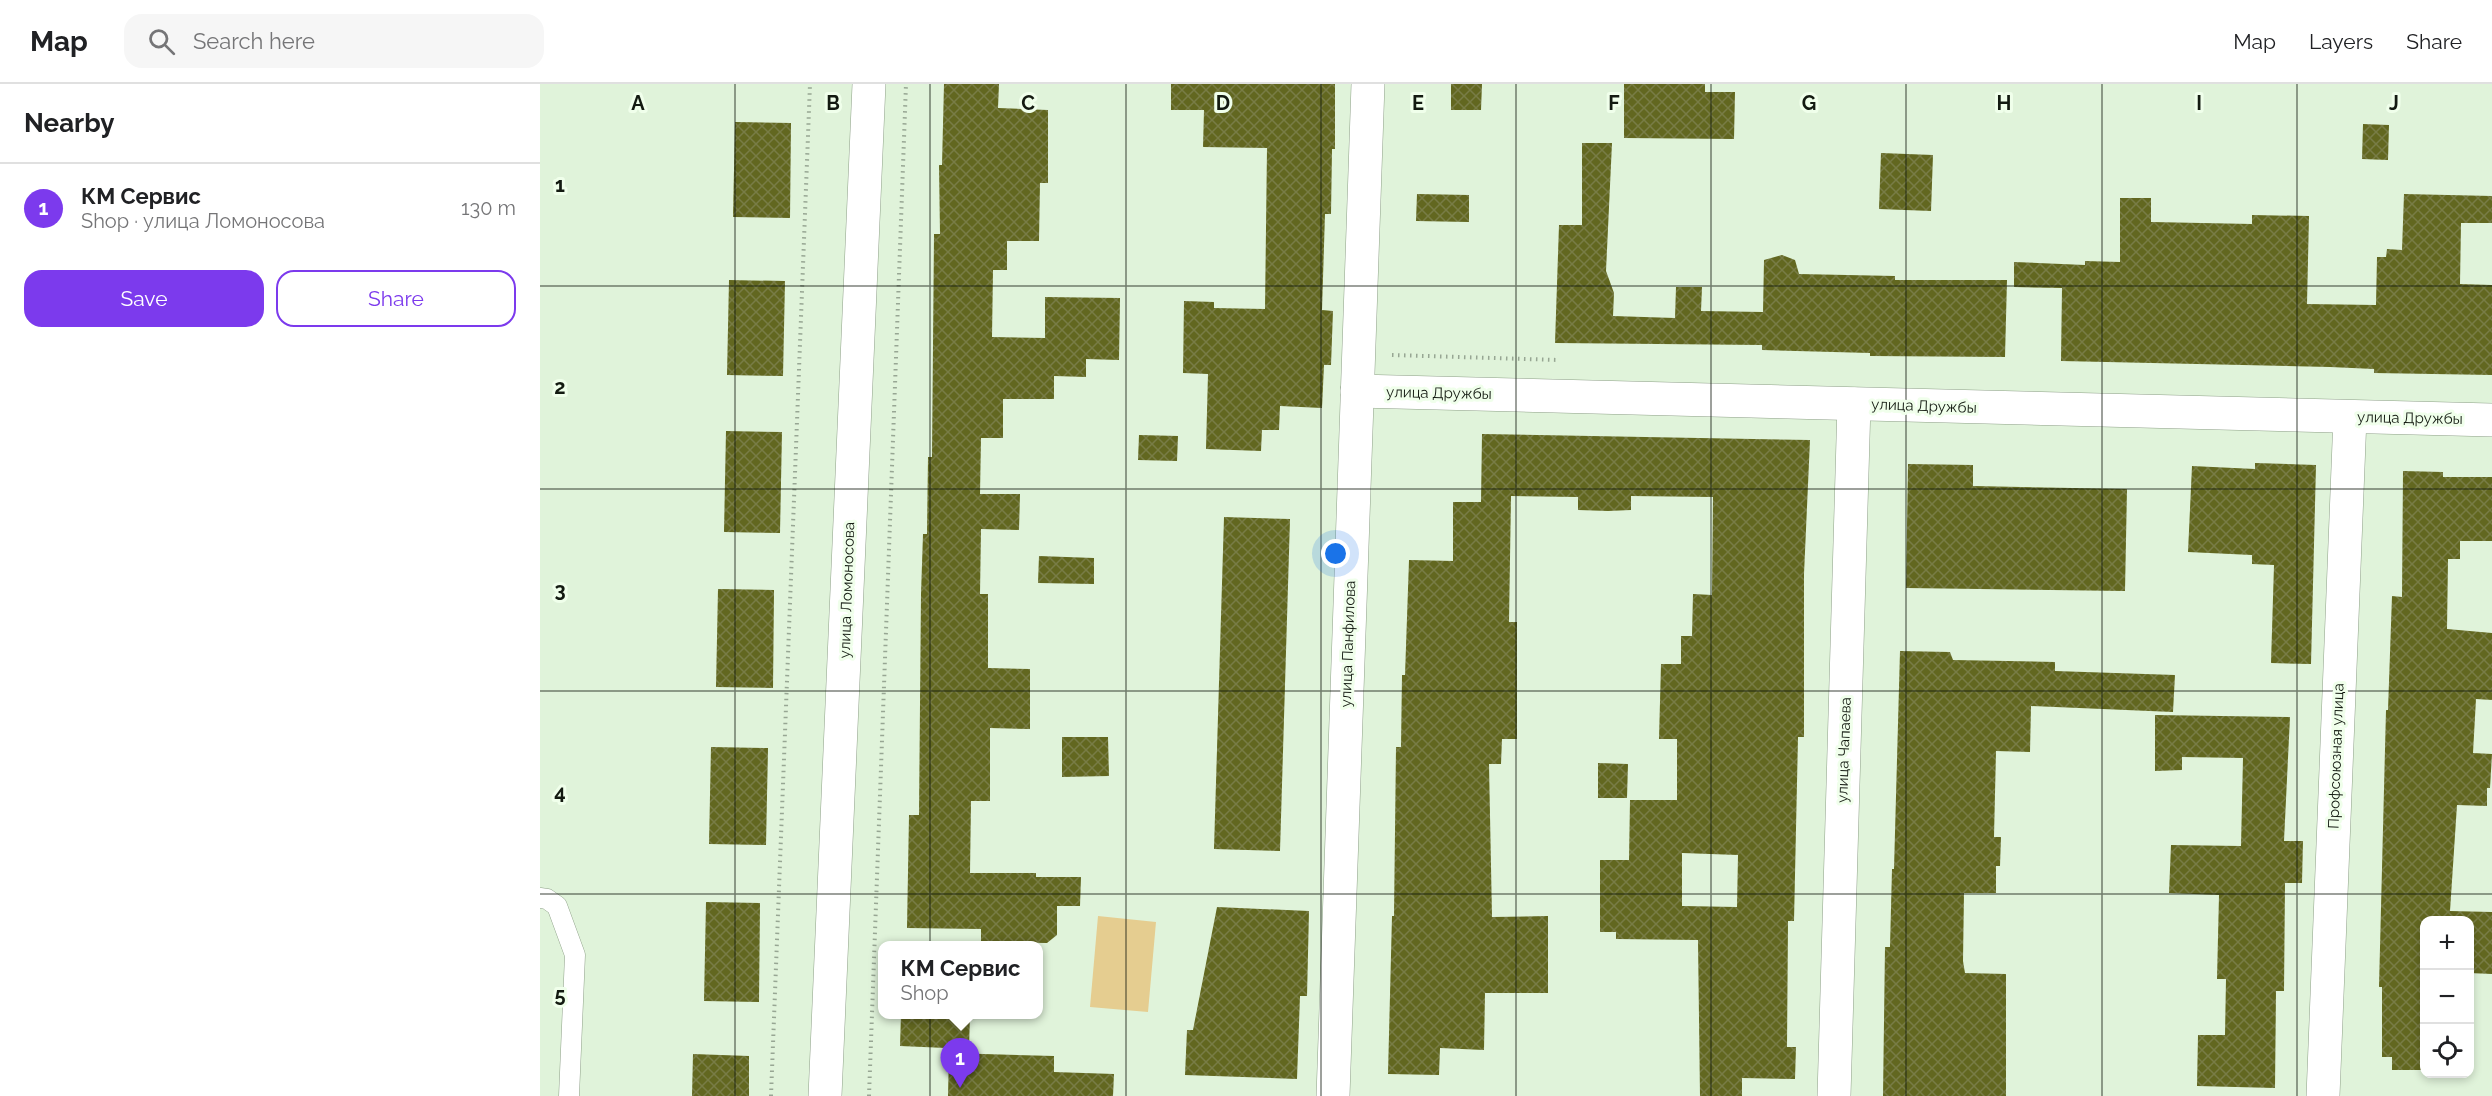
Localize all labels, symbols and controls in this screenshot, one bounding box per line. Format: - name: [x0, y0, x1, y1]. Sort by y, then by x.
- search box: [124, 14, 544, 68]
- text: Map: [30, 25, 88, 58]
- icon: search: [145, 25, 178, 58]
- text: Search here: [193, 28, 315, 54]
- text: Map: [2233, 29, 2276, 54]
- text: Layers: [2309, 29, 2373, 54]
- text: Share: [2406, 29, 2462, 54]
- text: A: [631, 91, 645, 115]
- text: B: [826, 91, 840, 115]
- text: C: [1021, 91, 1035, 115]
- text: D: [1216, 91, 1230, 115]
- text: E: [1412, 91, 1424, 115]
- text: F: [1608, 91, 1620, 115]
- text: G: [1802, 91, 1816, 115]
- text: H: [1997, 91, 2011, 115]
- text: I: [2196, 91, 2202, 115]
- text: J: [2389, 91, 2399, 115]
- text: Nearby: [24, 108, 114, 138]
- text: 1: [555, 173, 565, 197]
- text: КМ Сервис: [81, 183, 201, 209]
- text: 1: [39, 196, 48, 220]
- text: 130 m: [461, 196, 516, 220]
- text: Shop · улица Ломоносова: [81, 209, 325, 233]
- button: Save: [24, 270, 264, 327]
- button: Share: [276, 270, 516, 327]
- text: 2: [554, 375, 566, 399]
- street label: улица Дружбы: [1386, 383, 1492, 403]
- street label: улица Дружбы: [1871, 395, 1977, 417]
- street label: улица Дружбы: [2357, 408, 2463, 428]
- street label: улица Ломоносова: [836, 521, 858, 659]
- your location: [1321, 539, 1350, 568]
- text: 3: [554, 578, 566, 602]
- street label: улица Панфилова: [1337, 580, 1359, 708]
- street label: Профсоюзная улица: [2324, 683, 2348, 829]
- street label: улица Чапаева: [1833, 697, 1855, 803]
- text: 4: [554, 780, 566, 804]
- map controls: [2420, 916, 2474, 1078]
- button: +: [2420, 916, 2474, 970]
- popup: [878, 941, 1043, 1019]
- text: КМ Сервис: [901, 955, 1020, 981]
- button: −: [2420, 970, 2474, 1024]
- text: Shop: [901, 981, 949, 1005]
- text: 5: [554, 983, 566, 1007]
- button: locate: [2420, 1024, 2474, 1078]
- pin: 1: [940, 1038, 980, 1088]

